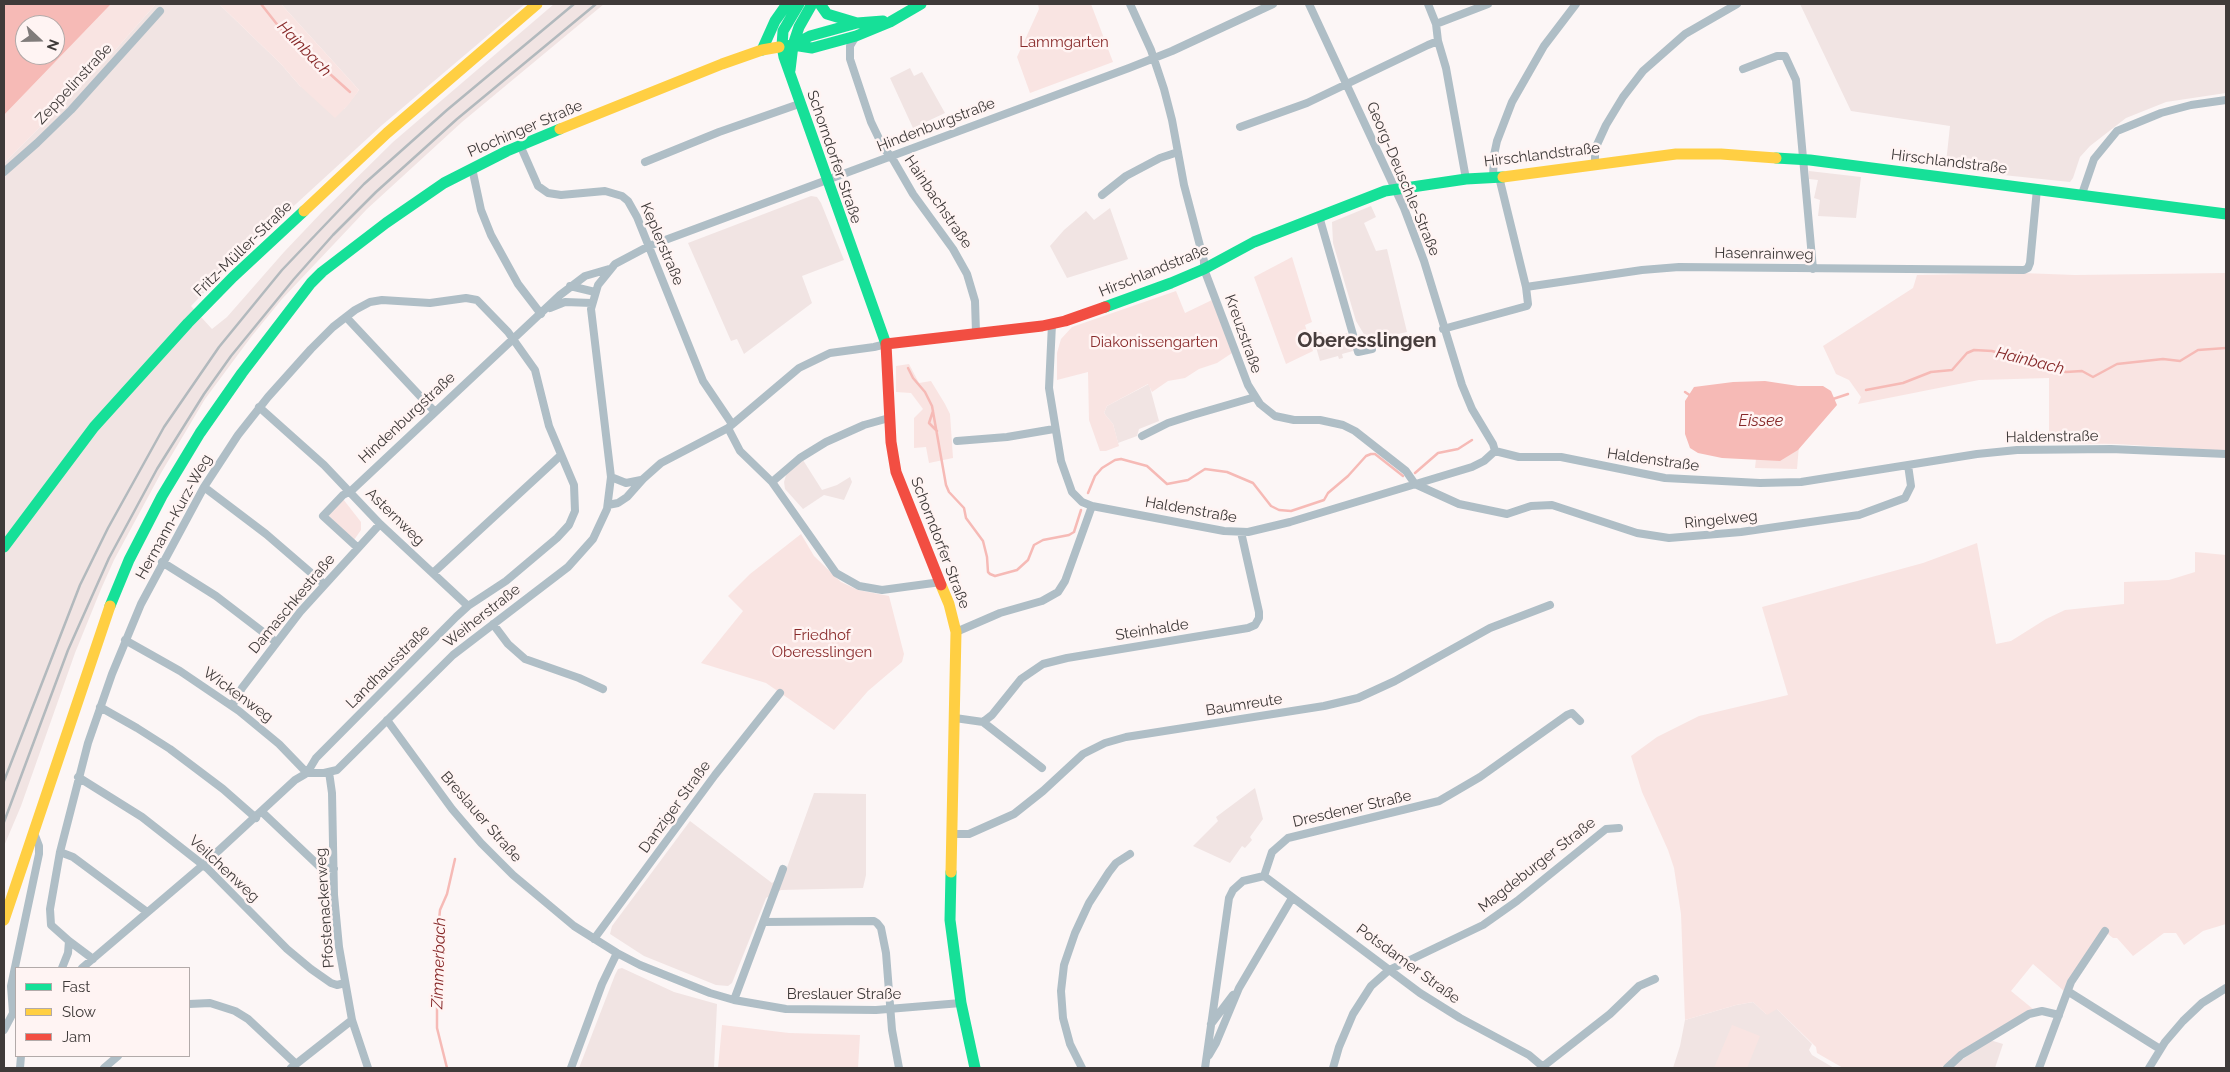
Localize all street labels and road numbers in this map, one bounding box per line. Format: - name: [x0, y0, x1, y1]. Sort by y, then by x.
- street label: Zeppelinstraße: [32, 40, 116, 128]
- street label: Schorndorfer Straße: [803, 88, 865, 226]
- street label: Hindenburgstraße: [874, 94, 998, 156]
- street label: Plochinger Straße: [465, 97, 585, 161]
- street label: Georg-Deuschle-Straße: [1362, 99, 1444, 259]
- street label: Hirschlandstraße: [1483, 139, 1601, 171]
- street label: Hirschlandstraße: [1890, 146, 2008, 178]
- street label: Hainbachstraße: [900, 152, 976, 252]
- street label: Fritz-Müller-Straße: [190, 197, 296, 301]
- street label: Keplerstraße: [636, 200, 688, 288]
- street label: Hirschlandstraße: [1096, 241, 1212, 301]
- street label: Hasenrainweg: [1714, 244, 1814, 264]
- street label: Kreuzstraße: [1220, 292, 1266, 376]
- street label: Hindenburgstraße: [355, 369, 459, 467]
- street label: Haldenstraße: [2005, 427, 2099, 447]
- street label: Haldenstraße: [1606, 445, 1700, 475]
- street label: Hermann-Kurz-Weg: [132, 451, 216, 583]
- street label: Schorndorfer Straße: [907, 475, 973, 611]
- street label: Asternweg: [362, 485, 428, 549]
- street label: Haldenstraße: [1144, 493, 1238, 527]
- street label: Ringelweg: [1683, 507, 1759, 533]
- street label: Damaschkestraße: [245, 551, 339, 657]
- street label: Weiherstraße: [440, 580, 524, 652]
- street label: Steinhalde: [1114, 615, 1190, 645]
- street label: Landhausstraße: [342, 621, 434, 713]
- street label: Wickenweg: [199, 664, 277, 726]
- street label: Baumreute: [1204, 690, 1284, 720]
- street label: Danziger Straße: [635, 757, 715, 857]
- street label: Breslauer Straße: [437, 768, 525, 866]
- street label: Dresdener Straße: [1291, 787, 1413, 831]
- street label: Magdeburger Straße: [1475, 814, 1599, 916]
- street label: Veilchenweg: [185, 832, 263, 906]
- street label: Pfostenackerweg: [312, 847, 338, 969]
- street label: Potsdamer Straße: [1353, 920, 1463, 1008]
- street label: Breslauer Straße: [787, 985, 901, 1003]

